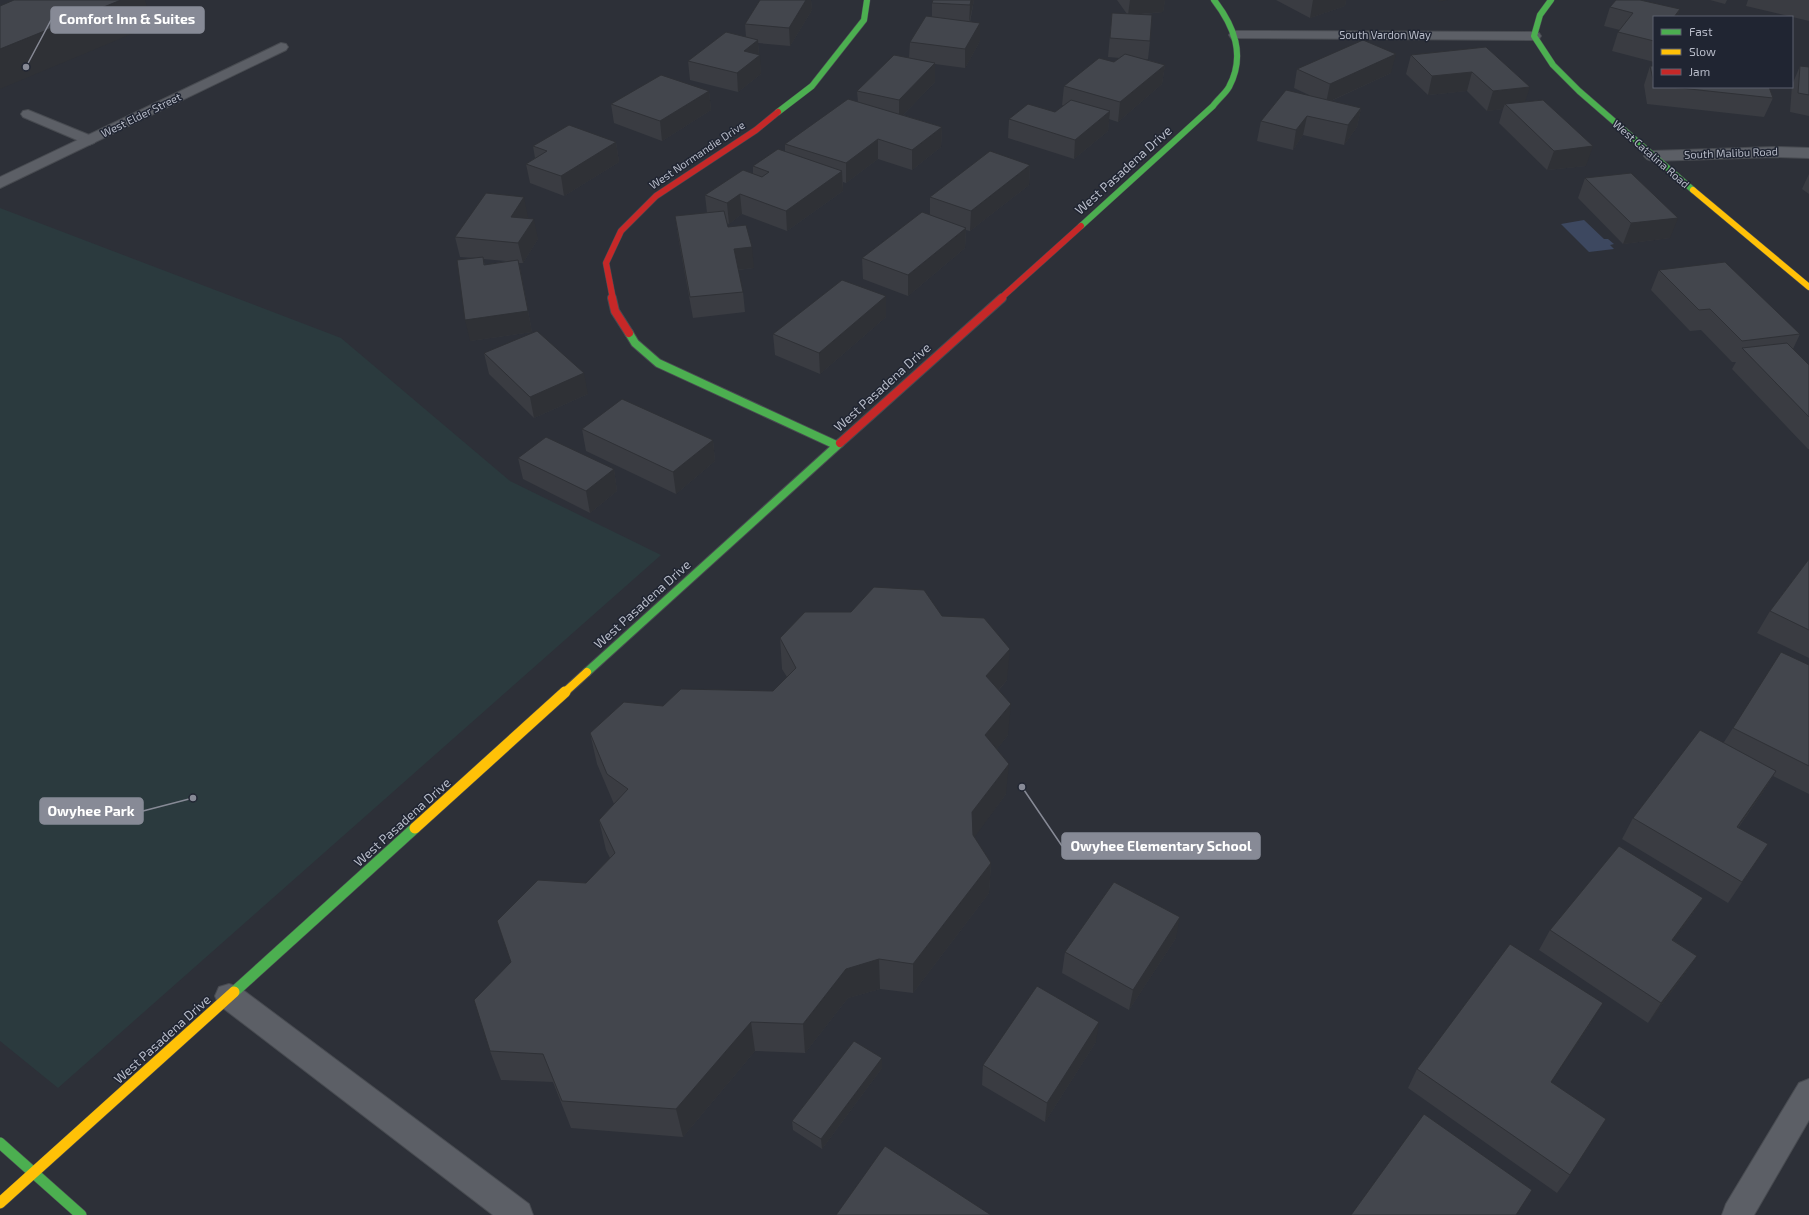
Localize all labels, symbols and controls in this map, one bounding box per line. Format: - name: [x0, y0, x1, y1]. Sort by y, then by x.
- callout: Comfort Inn & Suites: [51, 7, 204, 33]
- text: Comfort Inn & Suites: [59, 10, 195, 27]
- legend: [1653, 16, 1793, 88]
- text: Fast: [1689, 24, 1713, 38]
- street label: South Vardon Way: [1339, 28, 1431, 41]
- text: Slow: [1689, 44, 1716, 58]
- text: Jam: [1689, 64, 1710, 78]
- street label: West Elder Street: [99, 90, 183, 140]
- street label: West Catalina Road: [1610, 117, 1692, 190]
- street label: West Normandie Drive: [647, 118, 747, 191]
- street label: West Pasadena Drive: [1071, 122, 1175, 218]
- street label: South Malibu Road: [1684, 144, 1778, 161]
- street label: West Pasadena Drive: [830, 339, 934, 435]
- street label: West Pasadena Drive: [590, 556, 694, 652]
- street label: West Pasadena Drive: [350, 774, 454, 870]
- callout: Owyhee Park: [40, 798, 143, 824]
- text: Owyhee Park: [47, 802, 135, 819]
- callout: Owyhee Elementary School: [1062, 833, 1260, 859]
- text: Owyhee Elementary School: [1070, 837, 1252, 854]
- street label: West Pasadena Drive: [110, 991, 214, 1087]

